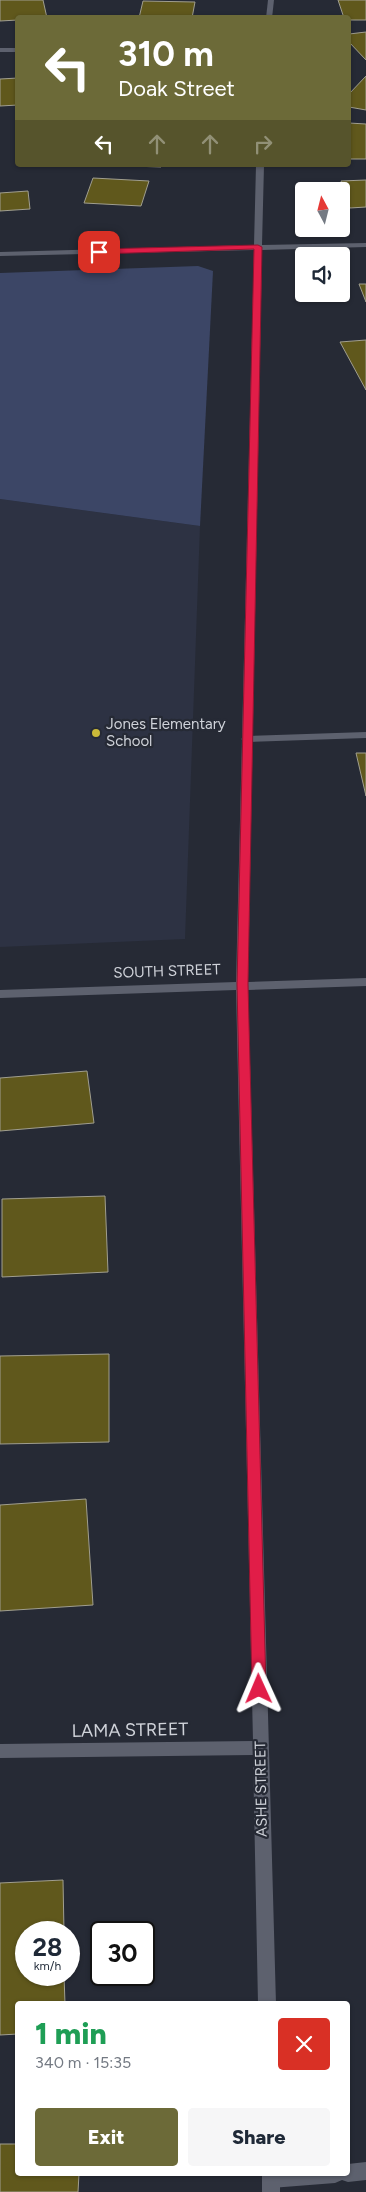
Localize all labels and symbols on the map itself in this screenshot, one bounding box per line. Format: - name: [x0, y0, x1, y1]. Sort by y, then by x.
- north arrow: [295, 182, 350, 238]
- pin: [78, 231, 120, 273]
- place label: Jones Elementary School: [106, 715, 226, 750]
- marker: Jones Elementary School: [90, 727, 102, 739]
- street label: SOUTH STREET: [113, 960, 222, 982]
- position arrow: [232, 1662, 284, 1714]
- street label: LAMA STREET: [71, 1718, 189, 1742]
- street label: ASHE STREET: [251, 1740, 271, 1837]
- speed limit sign: 30: [90, 1921, 155, 1986]

